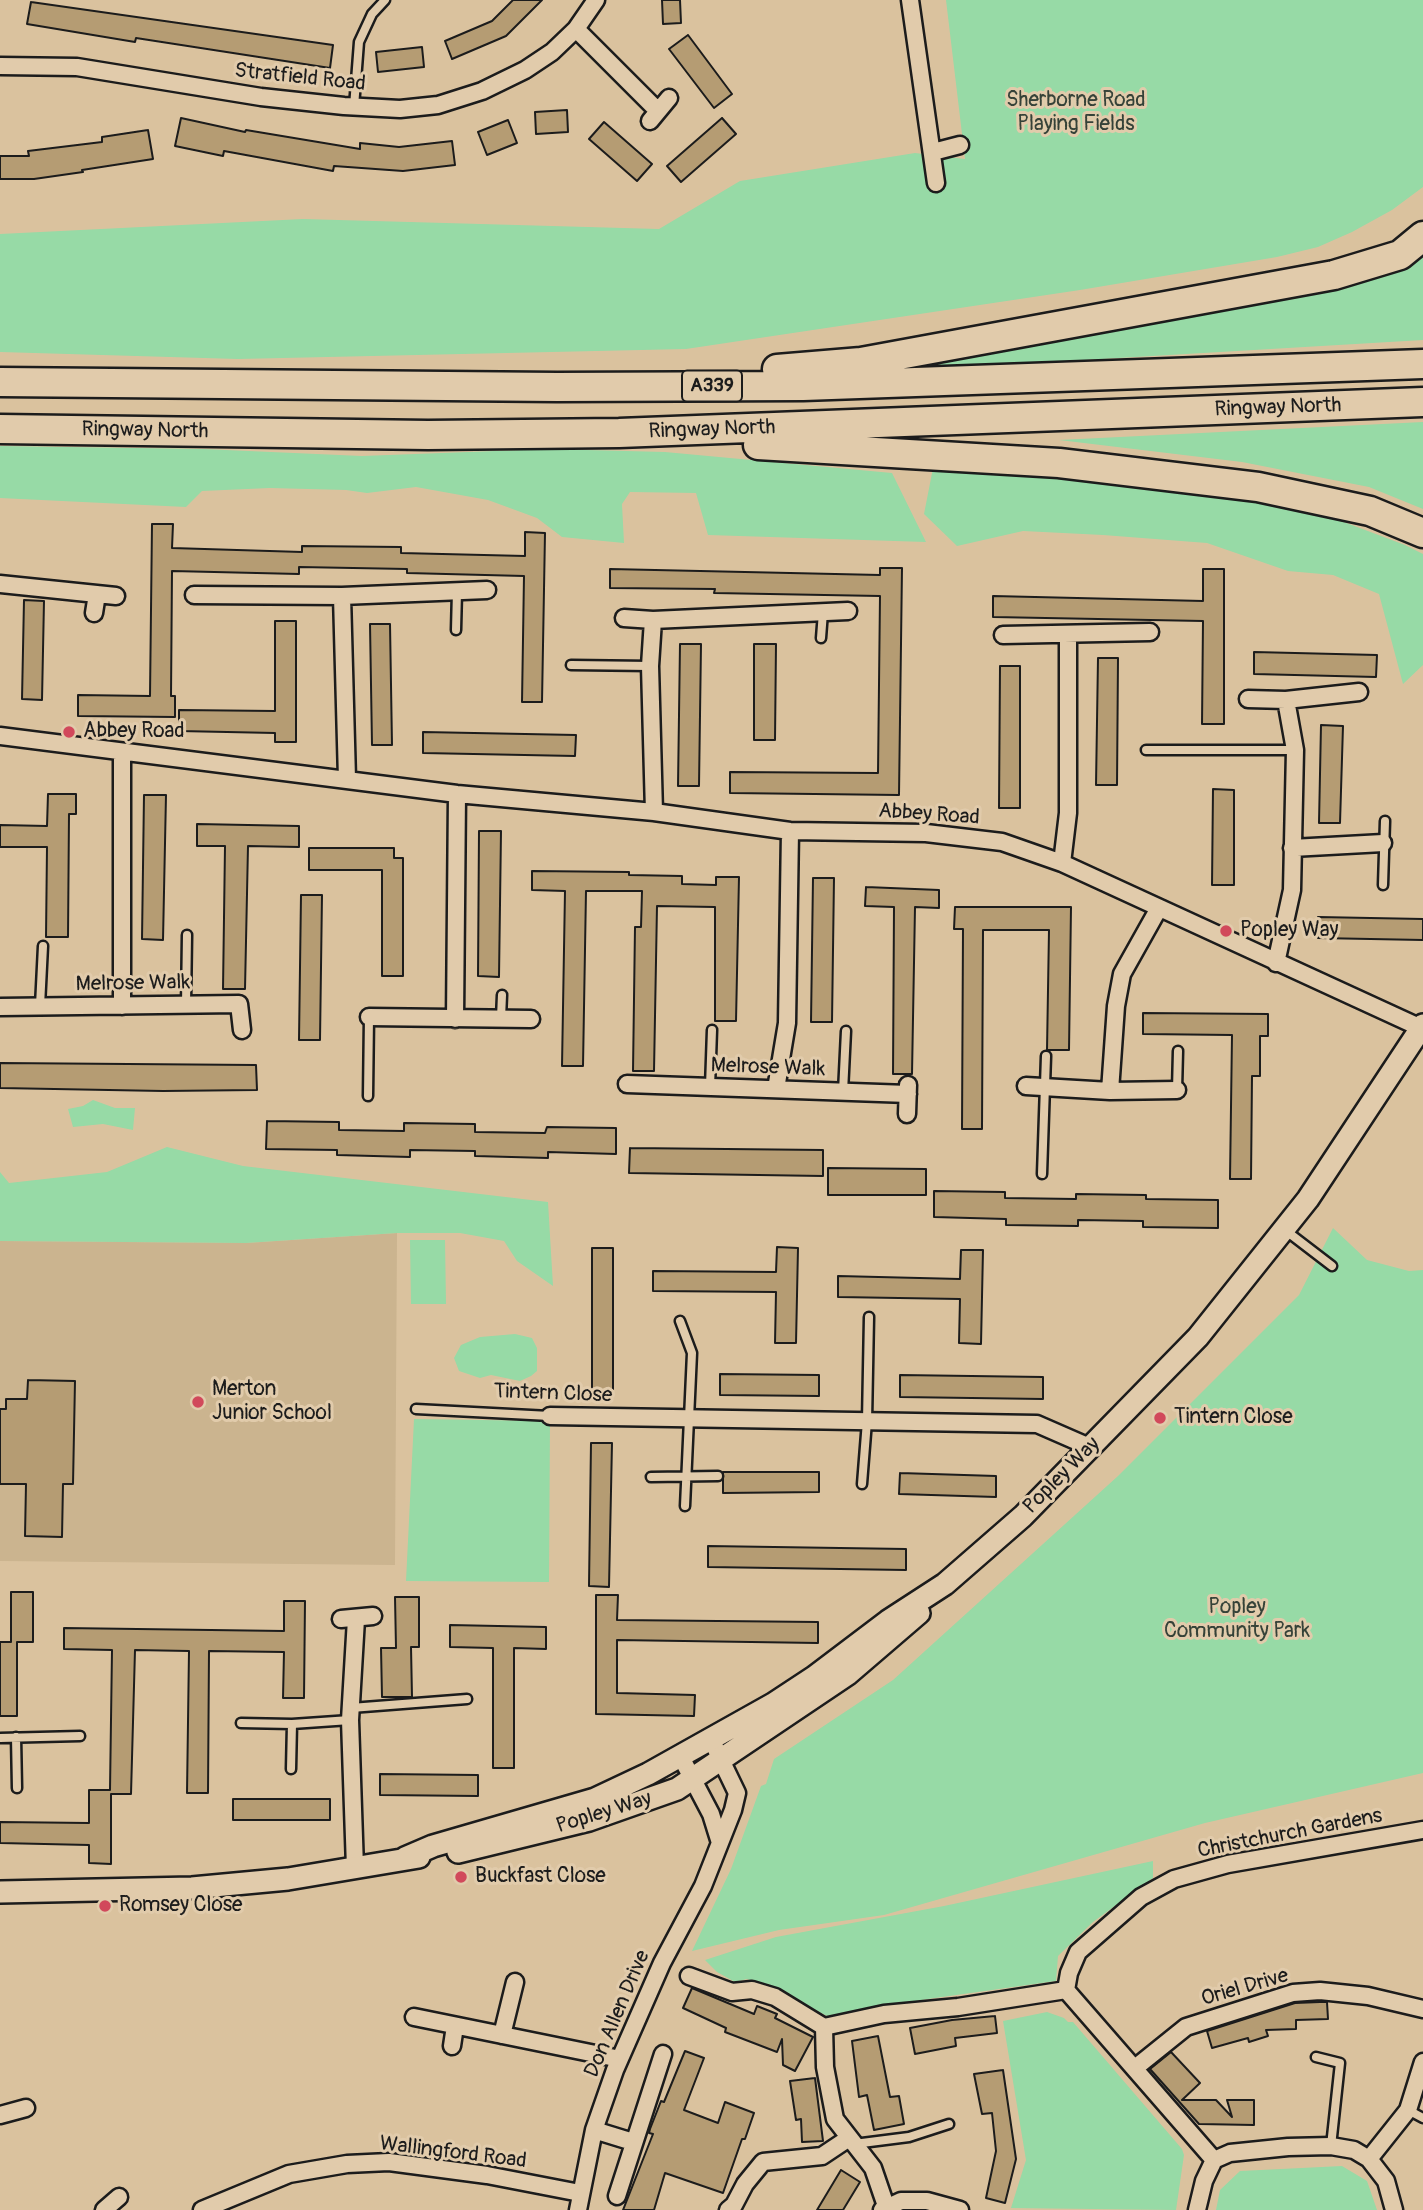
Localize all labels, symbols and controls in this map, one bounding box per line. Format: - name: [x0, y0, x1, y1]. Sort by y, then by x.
- street label: Stratfield Road: [233, 59, 367, 97]
- park label: Sherborne Road Playing Fields: [1006, 88, 1146, 138]
- road number: A339: [682, 370, 742, 402]
- street label: Ringway North: [1214, 393, 1342, 423]
- street label: Ringway North: [648, 415, 776, 445]
- street label: Ringway North: [81, 417, 209, 445]
- place label: Abbey Road: [83, 719, 185, 745]
- marker: Abbey Road: [61, 724, 77, 740]
- street label: Abbey Road: [877, 799, 981, 831]
- place label: Popley Way: [1240, 918, 1339, 944]
- marker: Popley Way: [1218, 923, 1234, 939]
- street label: Melrose Walk: [76, 970, 190, 998]
- street label: Melrose Walk: [710, 1053, 826, 1083]
- place label: Merton Junior School: [212, 1377, 332, 1427]
- street label: Tintern Close: [493, 1379, 613, 1409]
- marker: Merton Junior School: [190, 1394, 206, 1410]
- place label: Tintern Close: [1174, 1405, 1293, 1431]
- marker: Tintern Close: [1152, 1410, 1168, 1426]
- street label: Popley Way: [1018, 1432, 1106, 1520]
- park label: Popley Community Park: [1164, 1595, 1310, 1645]
- street label: Popley Way: [553, 1787, 655, 1839]
- street label: Christchurch Gardens: [1196, 1804, 1384, 1864]
- place label: Buckfast Close: [475, 1864, 606, 1890]
- marker: Buckfast Close: [453, 1869, 469, 1885]
- place label: Romsey Close: [119, 1893, 242, 1919]
- marker: Romsey Close: [97, 1898, 113, 1914]
- street label: Don Allen Drive: [580, 1947, 656, 2081]
- street label: Oriel Drive: [1199, 1964, 1291, 2012]
- street label: Wallingford Road: [378, 2131, 528, 2175]

